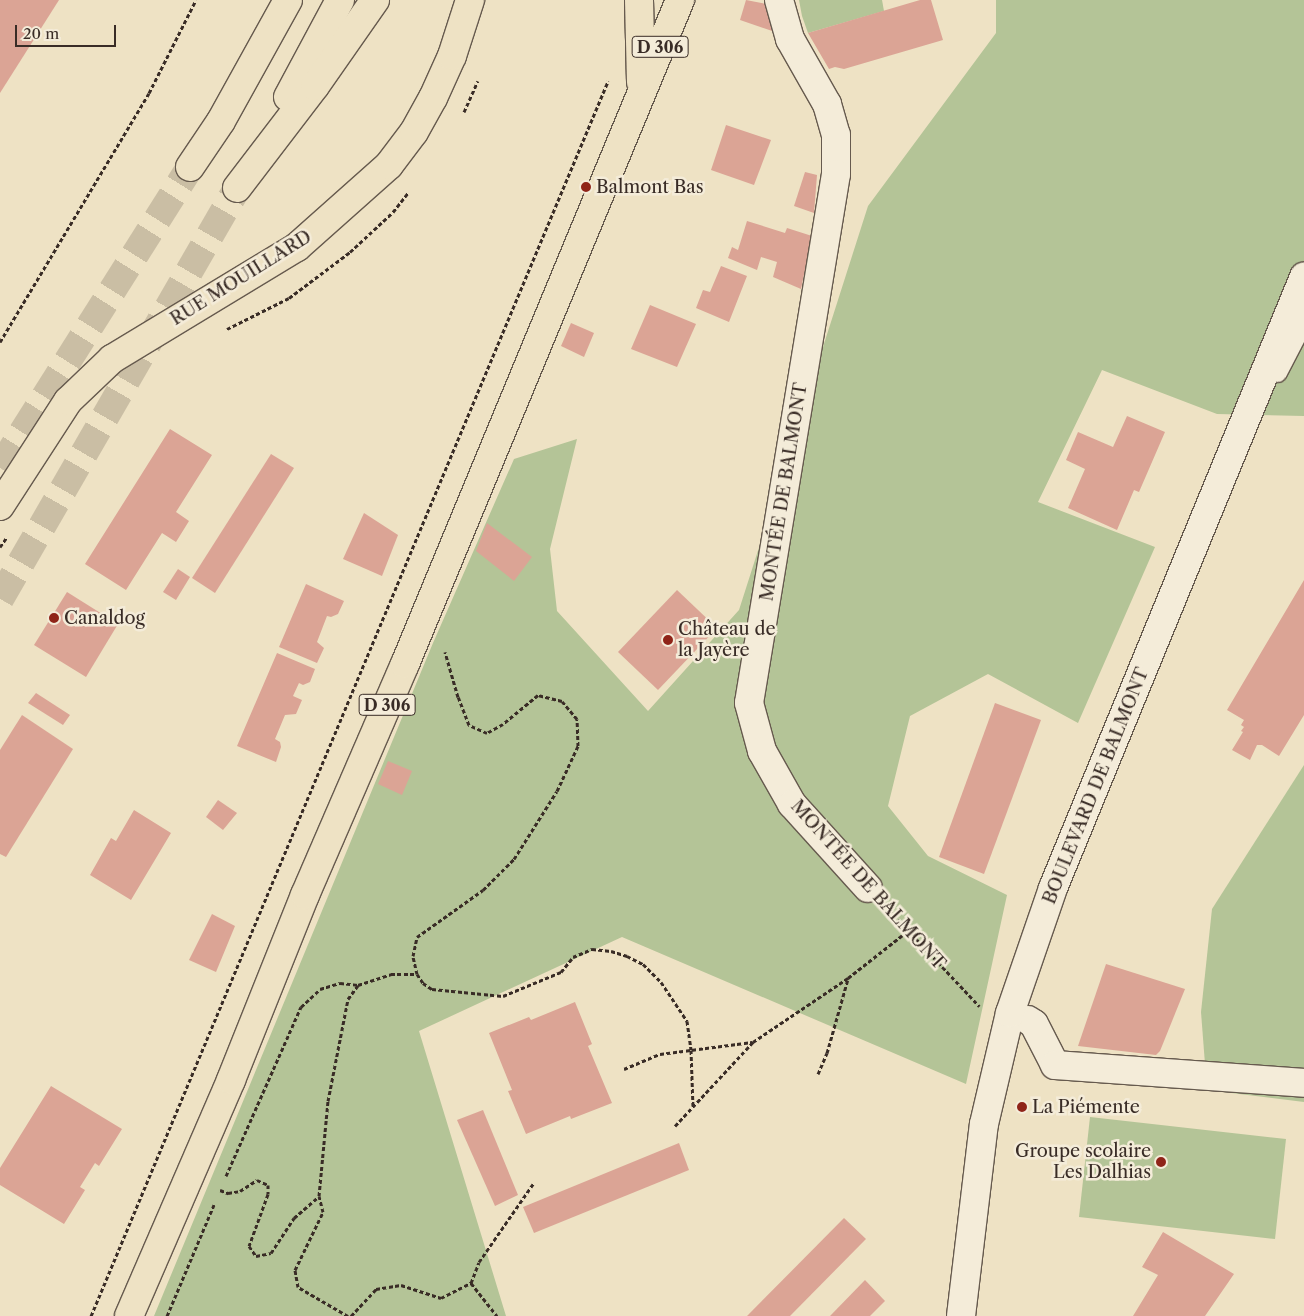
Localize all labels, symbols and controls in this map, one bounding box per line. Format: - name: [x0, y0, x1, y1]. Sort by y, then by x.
- scale bar: [18, 15, 119, 47]
- text: 20 m: [23, 24, 59, 43]
- road number: D 306: [631, 34, 689, 61]
- place label: Balmont Bas: [596, 176, 704, 198]
- marker: Balmont Bas: [580, 181, 592, 193]
- street label: RUE MOUILLARD: [167, 226, 315, 330]
- street label: MONTÉE DE BALMONT: [756, 381, 812, 603]
- place label: Canaldog: [64, 607, 145, 629]
- marker: Canaldog: [48, 612, 60, 624]
- place label: Château de la Jayère: [678, 619, 776, 662]
- marker: Château de la Jayère: [662, 634, 674, 646]
- street label: BOULEVARD DE BALMONT: [1039, 665, 1153, 907]
- road number: D 306: [358, 692, 416, 718]
- street label: MONTÉE DE BALMONT: [786, 796, 950, 974]
- place label: La Piémente: [1032, 1096, 1140, 1118]
- marker: La Piémente: [1016, 1101, 1028, 1113]
- place label: Groupe scolaire Les Dalhias: [1015, 1141, 1151, 1184]
- marker: Groupe scolaire Les Dalhias: [1155, 1156, 1167, 1168]

